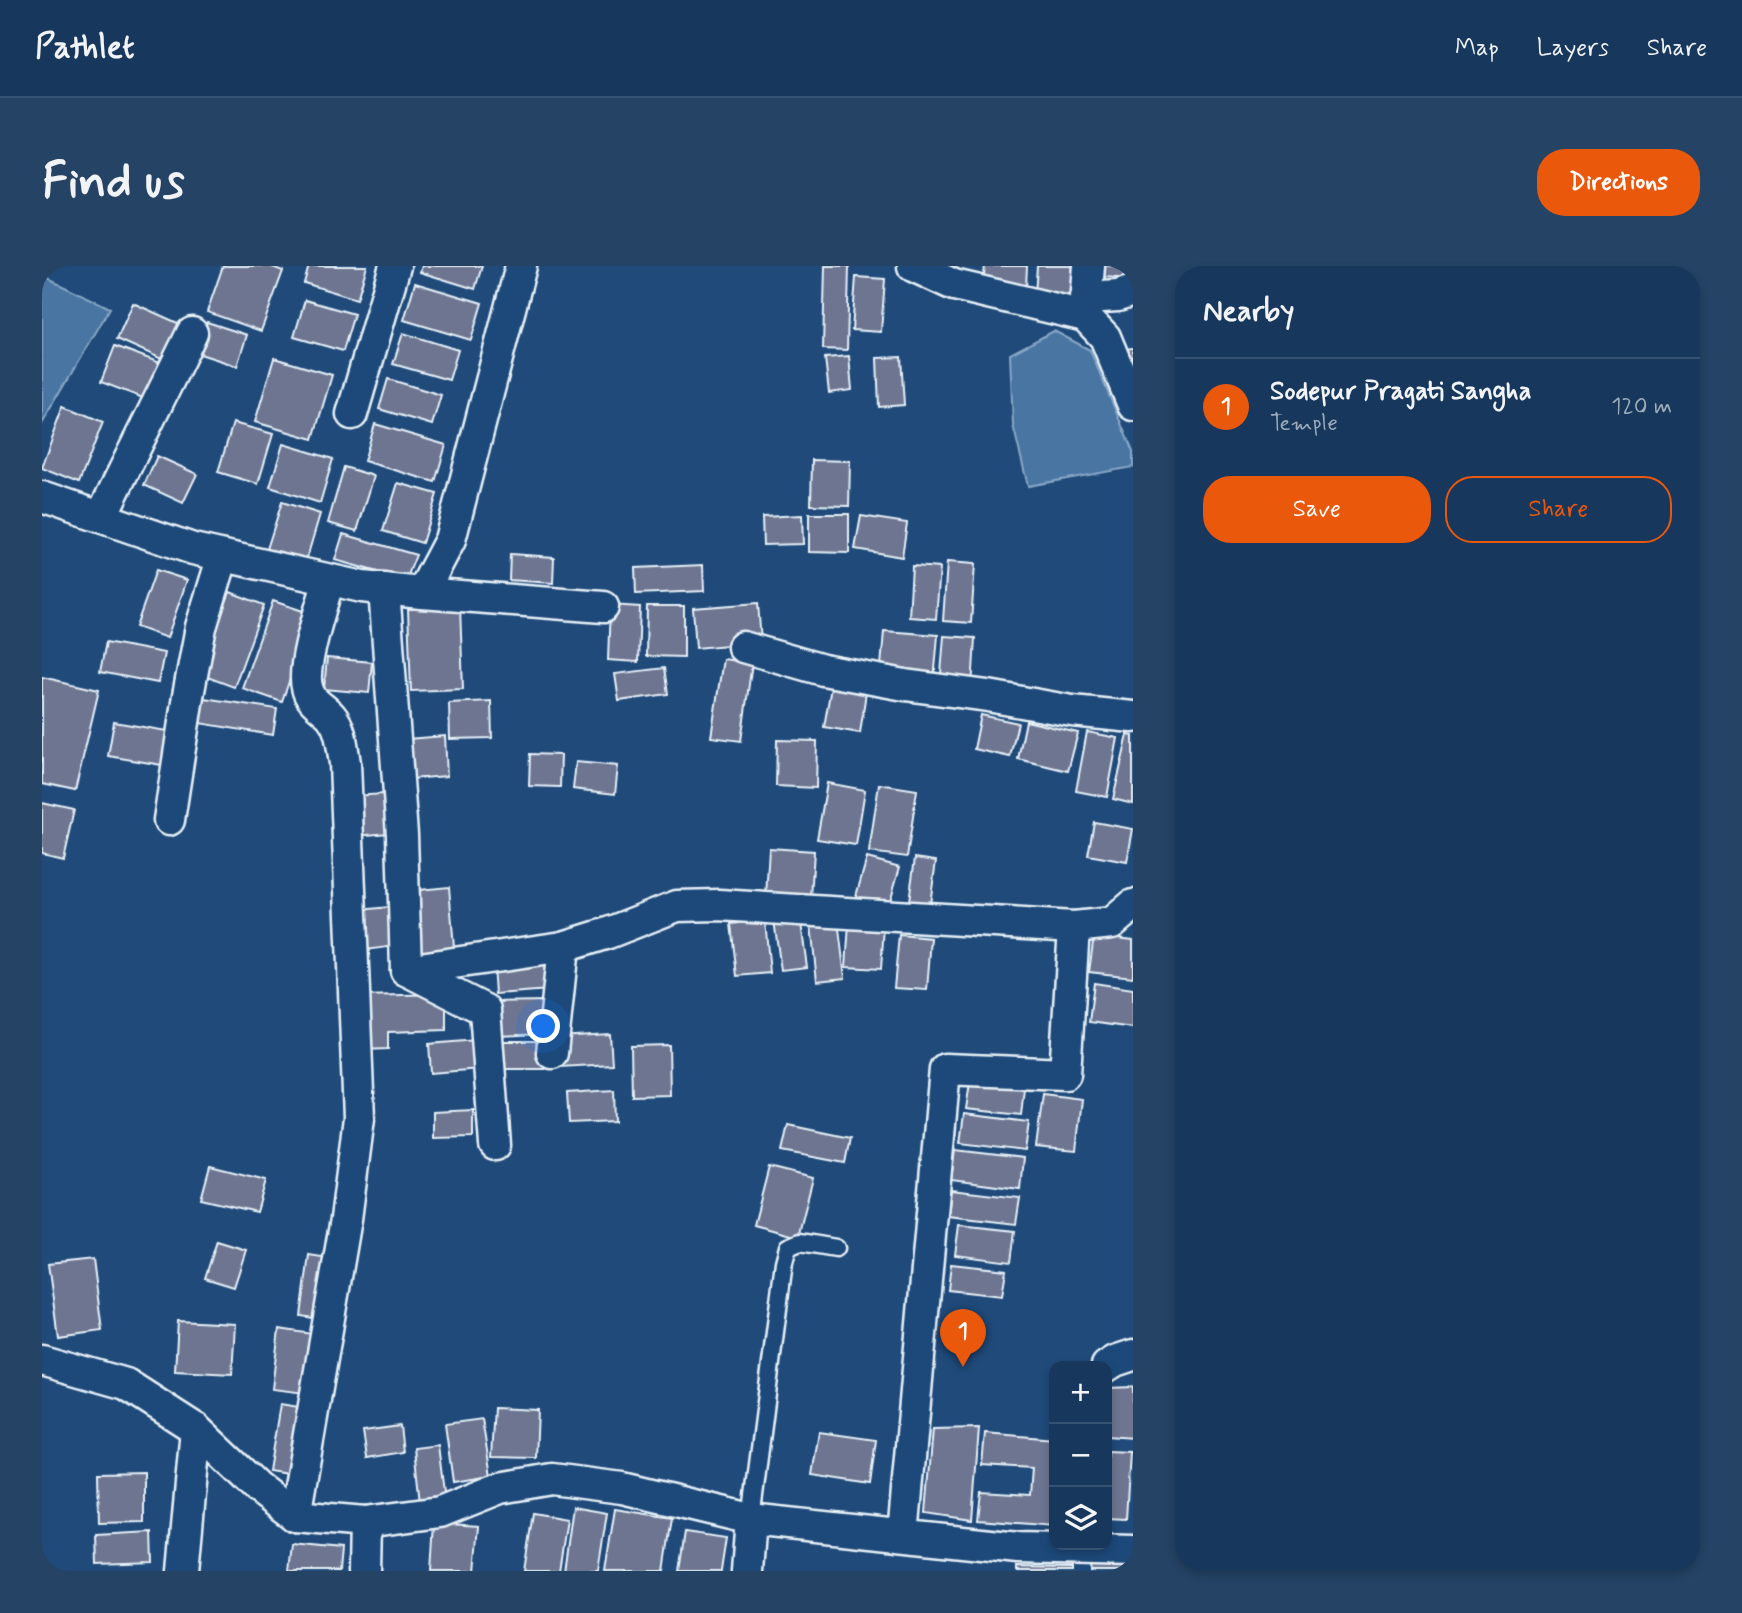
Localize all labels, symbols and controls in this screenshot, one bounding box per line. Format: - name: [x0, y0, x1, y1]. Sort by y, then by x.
- text: Pathlet: [35, 26, 135, 70]
- text: Map: [1455, 33, 1499, 64]
- text: Layers: [1537, 33, 1609, 64]
- text: Share: [1647, 33, 1707, 64]
- button: Directions: [1537, 149, 1700, 216]
- text: Find us: [42, 150, 185, 215]
- text: Nearby: [1203, 292, 1294, 331]
- text: Sodepur Pragati Sangha: [1270, 375, 1532, 409]
- text: 1: [1221, 392, 1231, 422]
- text: 120 m: [1611, 392, 1672, 422]
- text: Temple: [1270, 409, 1338, 439]
- button: Save: [1203, 476, 1431, 543]
- button: Share: [1445, 476, 1672, 543]
- your location: [526, 1009, 560, 1043]
- pin: 1: [940, 1309, 986, 1367]
- map controls: [1049, 1361, 1112, 1550]
- button: +: [1049, 1361, 1112, 1424]
- button: −: [1049, 1424, 1112, 1487]
- button: layers: [1049, 1487, 1112, 1550]

